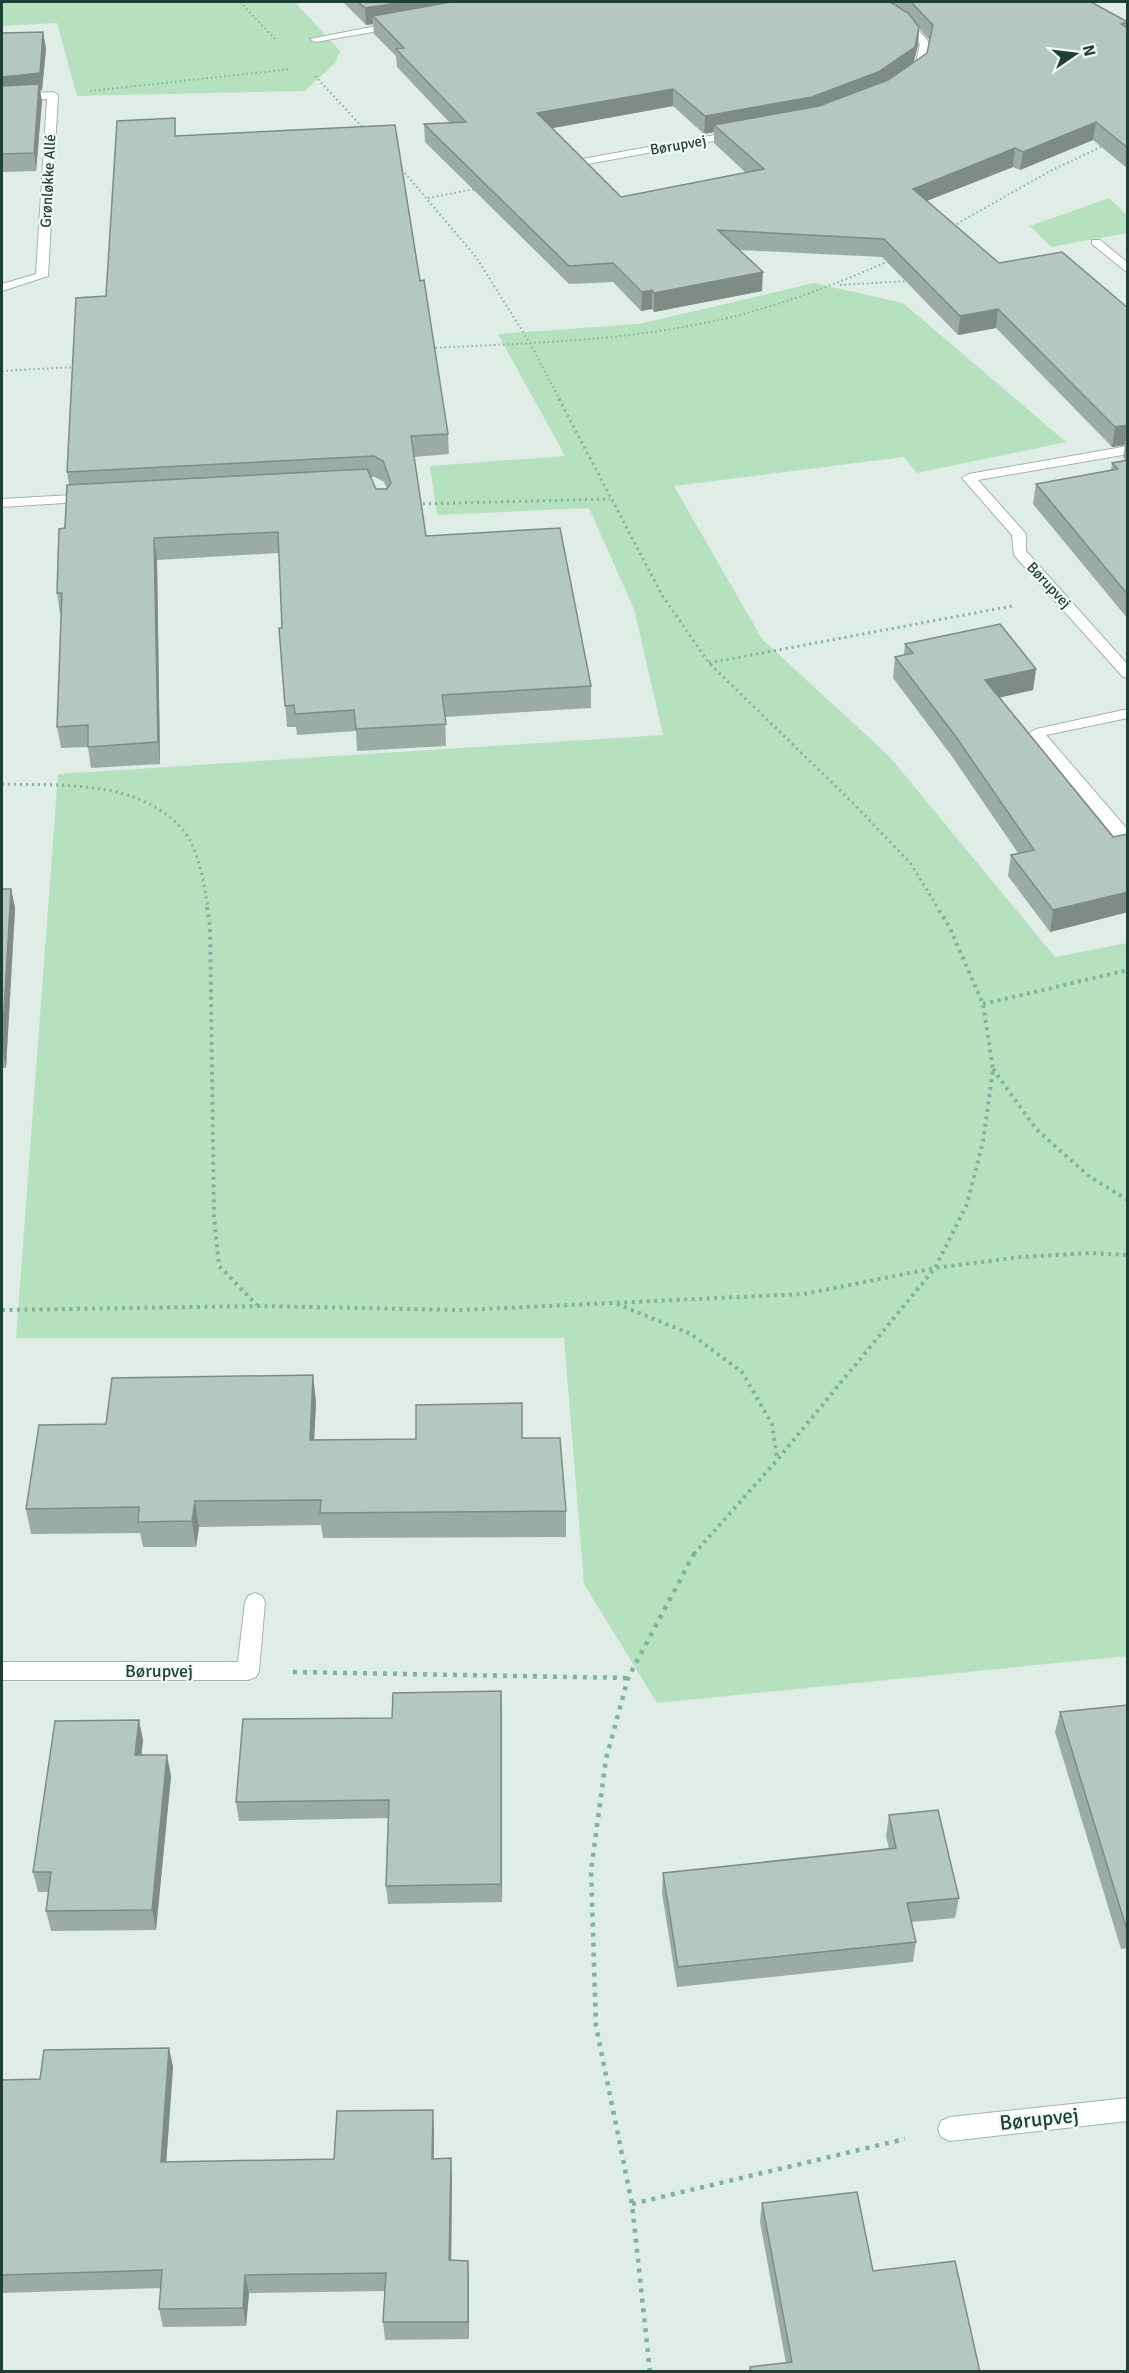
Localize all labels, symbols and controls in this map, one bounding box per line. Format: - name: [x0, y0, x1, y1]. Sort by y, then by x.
- north arrow: [1045, 24, 1105, 84]
- text: N: [1078, 43, 1100, 58]
- street label: Børupvej: [648, 131, 708, 159]
- street label: Grønløkke Allé: [37, 134, 59, 228]
- street label: Børupvej: [1023, 558, 1075, 612]
- street label: Børupvej: [125, 1660, 193, 1682]
- street label: Børupvej: [998, 2102, 1080, 2136]

